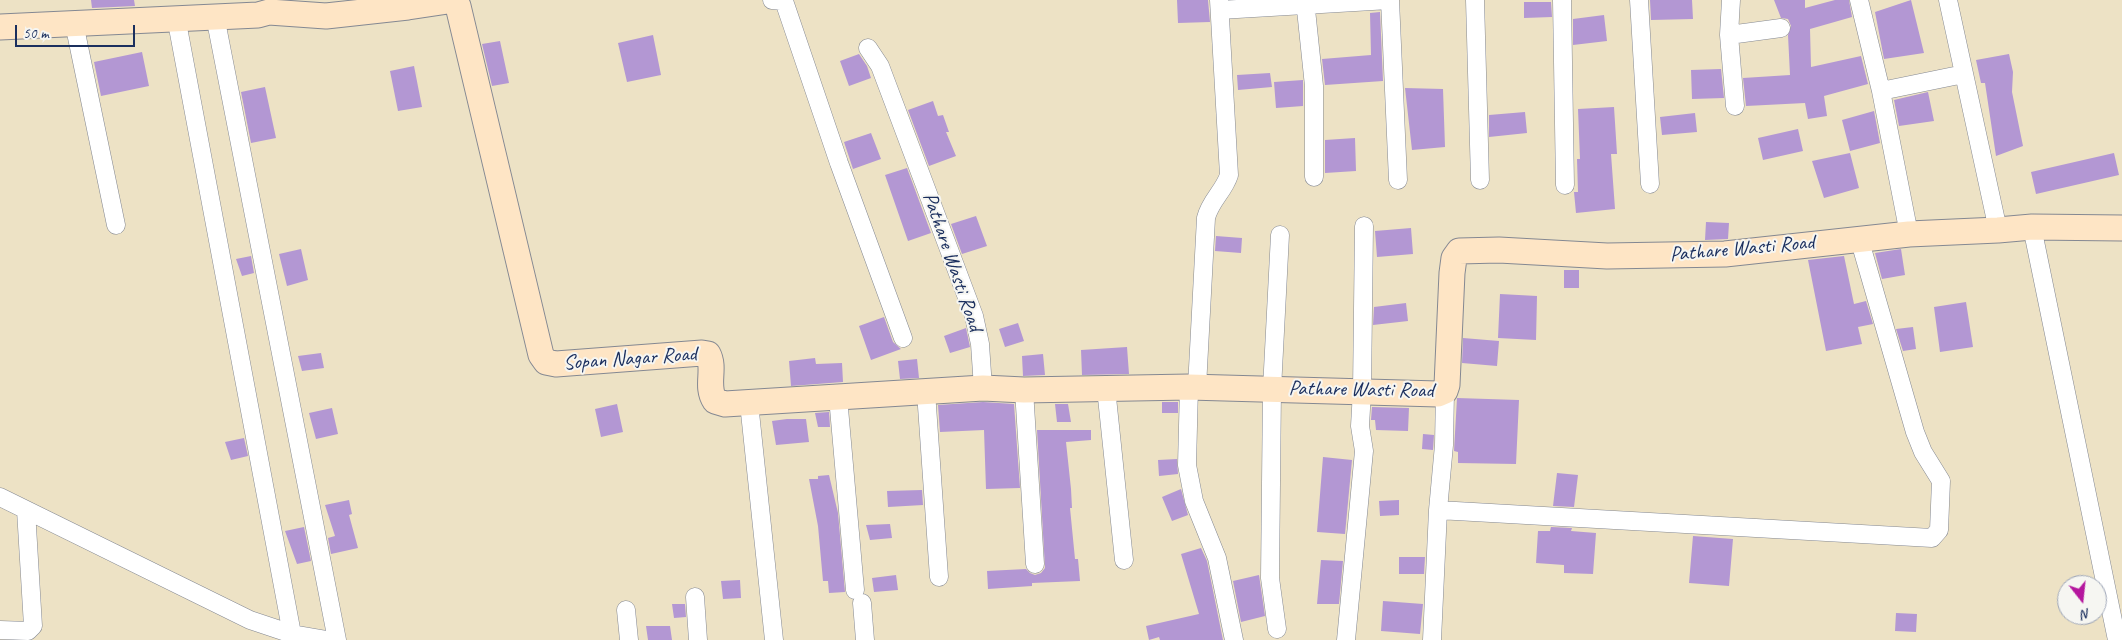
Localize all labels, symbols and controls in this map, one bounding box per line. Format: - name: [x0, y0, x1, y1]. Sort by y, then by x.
- scale bar: [18, 15, 138, 47]
- text: 50 m: [23, 24, 49, 43]
- street label: Pathare Wasti Road: [916, 189, 988, 335]
- street label: Pathare Wasti Road: [1669, 230, 1815, 268]
- street label: Sopan Nagar Road: [562, 342, 698, 376]
- street label: Pathare Wasti Road: [1288, 376, 1434, 404]
- north arrow: [2057, 575, 2107, 625]
- text: N: [2079, 605, 2093, 623]

